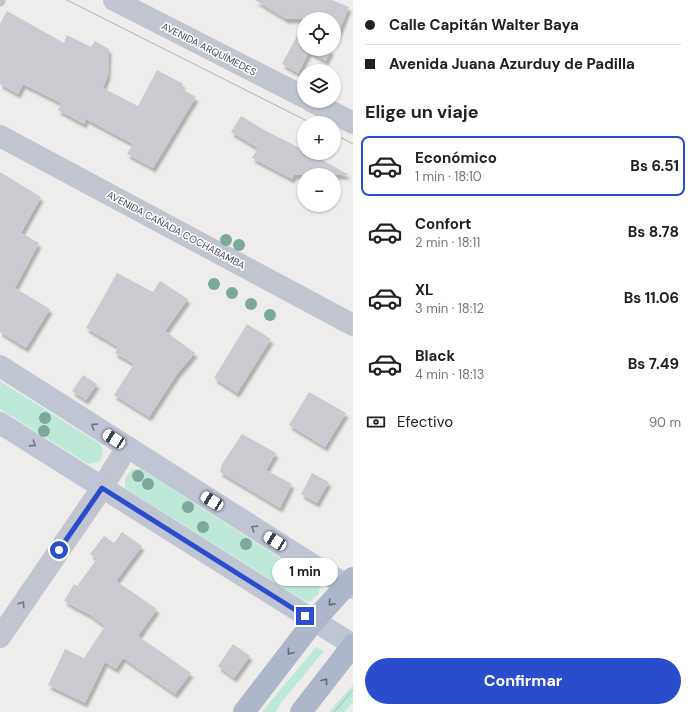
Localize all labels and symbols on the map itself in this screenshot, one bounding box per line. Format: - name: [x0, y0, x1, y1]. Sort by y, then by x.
- street label: AVENIDA ARQUÍMEDES: [159, 19, 259, 79]
- street label: AVENIDA CAÑADA COCHABAMBA: [105, 188, 248, 272]
- one-way arrow: [91, 423, 98, 431]
- car: [101, 427, 127, 451]
- one-way arrow: [29, 439, 36, 447]
- car: [199, 490, 225, 512]
- one-way arrow: [251, 525, 258, 533]
- car: [262, 530, 288, 552]
- route start: [50, 541, 68, 559]
- callout: 1 min: [272, 558, 338, 586]
- one-way arrow: [328, 598, 336, 606]
- one-way arrow: [17, 602, 24, 609]
- route end: [296, 607, 314, 625]
- one-way arrow: [288, 647, 295, 654]
- one-way arrow: [320, 679, 327, 686]

